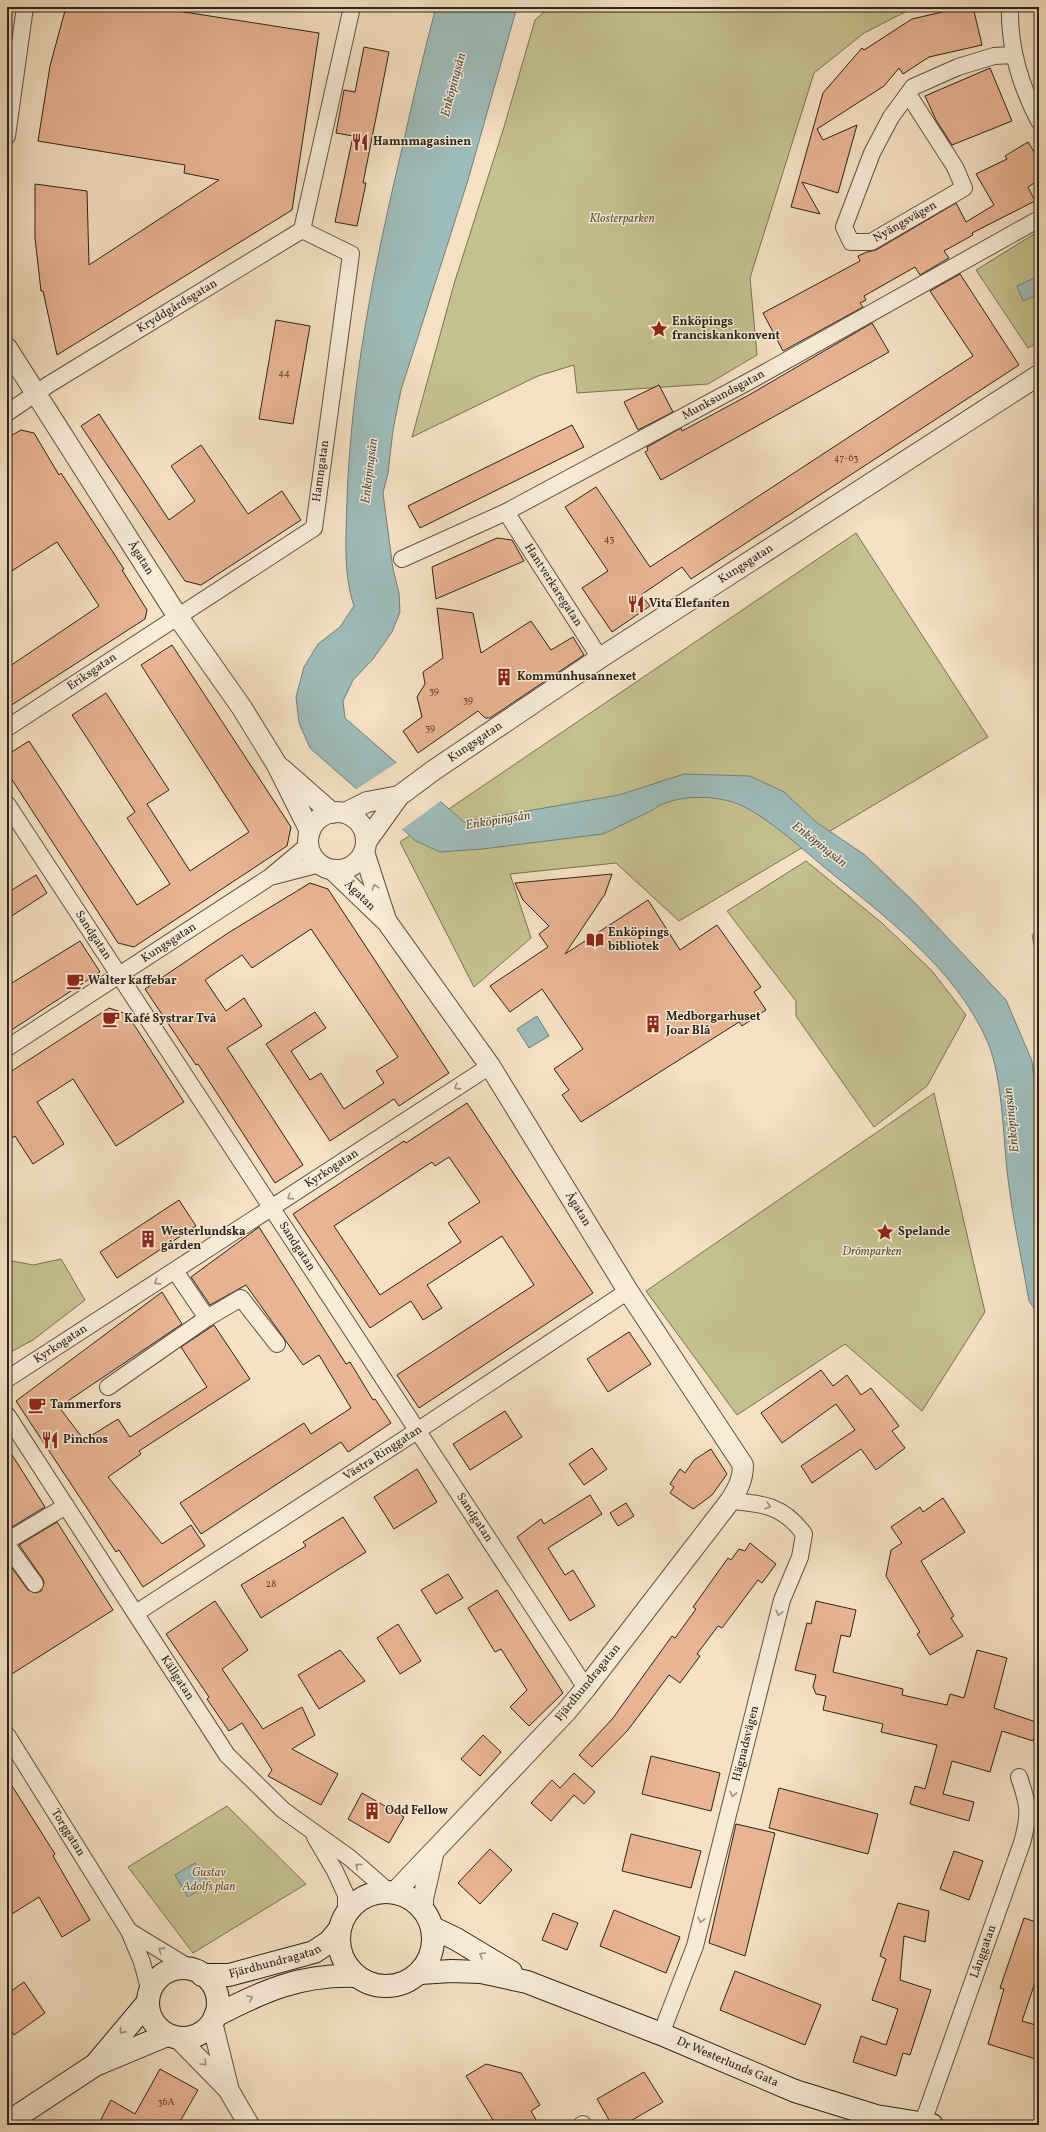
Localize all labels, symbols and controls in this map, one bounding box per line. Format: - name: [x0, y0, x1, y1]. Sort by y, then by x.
- water label: Enköpingsån: [437, 51, 471, 119]
- restaurant icon: Hamnmagasinen: [350, 132, 370, 152]
- place label: Hamnmagasinen: [373, 134, 471, 150]
- street label: Nyängsvägen: [870, 197, 940, 247]
- park label: Klosterparken: [589, 211, 655, 227]
- street label: Kryddgårdsgatan: [134, 275, 220, 337]
- place label: Enköpings franciskankonvent: [672, 314, 780, 344]
- place icon: Enköpings franciskankonvent: [649, 319, 669, 339]
- house number: 44: [278, 366, 290, 380]
- street label: Munksundsgatan: [679, 366, 768, 424]
- water label: Enköpingsån: [357, 437, 383, 505]
- street label: Hamngatan: [309, 439, 333, 503]
- house number: 47-63: [834, 451, 858, 465]
- house number: 43: [604, 532, 614, 546]
- street label: Ågatan: [124, 537, 157, 578]
- street label: Hantverkaregatan: [520, 540, 586, 630]
- street label: Kungsgatan: [715, 540, 777, 588]
- restaurant icon: Vita Elefanten: [626, 594, 646, 614]
- place label: Vita Elefanten: [649, 596, 730, 612]
- street label: Eriksgatan: [64, 649, 120, 695]
- building icon: Kommunhusannexet: [494, 667, 514, 687]
- place label: Kommunhusannexet: [517, 669, 637, 685]
- house number: 39: [429, 684, 439, 698]
- house number: 39: [463, 693, 473, 707]
- street label: Kungsgatan: [445, 718, 506, 766]
- house number: 39: [425, 721, 435, 735]
- water label: Enköpingsån: [464, 807, 532, 835]
- water label: Enköpingsån: [788, 818, 851, 872]
- street label: Ågatan: [341, 876, 379, 915]
- one-way arrow: [371, 884, 380, 891]
- street label: Sandgatan: [71, 908, 115, 963]
- street label: Kungsgatan: [138, 919, 199, 967]
- place label: Enköpings bibliotek: [608, 925, 669, 955]
- library icon: Enköpings bibliotek: [585, 930, 605, 950]
- cafe icon: Walter kaffebar: [65, 971, 85, 991]
- place label: Walter kaffebar: [88, 973, 177, 989]
- cafe icon: Kafé Systrar Två: [101, 1009, 121, 1029]
- place label: Medborgarhuset Joar Blå: [665, 1009, 761, 1039]
- place label: Kafé Systrar Två: [124, 1011, 217, 1027]
- building icon: Medborgarhuset Joar Blå: [643, 1014, 663, 1034]
- one-way arrow: [454, 1083, 461, 1090]
- water label: Enköpingsån: [1000, 1086, 1024, 1154]
- street label: Kyrkogatan: [302, 1145, 362, 1192]
- street label: Ågatan: [561, 1188, 595, 1229]
- one-way arrow: [287, 1192, 294, 1200]
- street label: Sandgatan: [275, 1219, 319, 1274]
- place icon: Spelande: [875, 1222, 895, 1242]
- place label: Westerlundska gården: [161, 1224, 246, 1254]
- place label: Spelande: [898, 1224, 950, 1240]
- building icon: Westerlundska gården: [138, 1229, 158, 1249]
- park label: Drömparken: [842, 1244, 902, 1260]
- one-way arrow: [154, 1277, 161, 1285]
- street label: Kyrkogatan: [31, 1321, 91, 1367]
- cafe icon: Tammerfors: [27, 1395, 47, 1415]
- place label: Tammerfors: [50, 1397, 122, 1413]
- street label: Västra Ringgatan: [340, 1422, 425, 1485]
- restaurant icon: Pinchos: [40, 1430, 60, 1450]
- place label: Pinchos: [63, 1432, 109, 1448]
- street label: Sandgatan: [452, 1490, 496, 1545]
- one-way arrow: [765, 1501, 772, 1510]
- house number: 28: [266, 1577, 276, 1591]
- one-way arrow: [775, 1610, 783, 1617]
- street label: Fjärdhundragatan: [552, 1641, 624, 1725]
- street label: Källgatan: [157, 1652, 198, 1703]
- street label: Hägnadsvägen: [729, 1704, 763, 1783]
- one-way arrow: [729, 1790, 738, 1797]
- building icon: Odd Fellow: [362, 1801, 382, 1821]
- place label: Odd Fellow: [385, 1803, 448, 1819]
- street label: Torggatan: [47, 1806, 89, 1859]
- one-way arrow: [356, 1863, 363, 1870]
- park label: Gustav Adolfs plan: [182, 1865, 235, 1895]
- one-way arrow: [698, 1916, 706, 1923]
- street label: Långgatan: [967, 1923, 1000, 1980]
- street label: Fjärdhundragatan: [227, 1941, 325, 1983]
- one-way arrow: [158, 1948, 165, 1955]
- one-way arrow: [479, 1952, 486, 1960]
- one-way arrow: [246, 1995, 253, 2003]
- one-way arrow: [119, 2027, 126, 2034]
- street label: Dr Westerlunds Gata: [674, 2033, 781, 2091]
- one-way arrow: [199, 2058, 206, 2066]
- house number: 36A: [157, 2095, 175, 2109]

